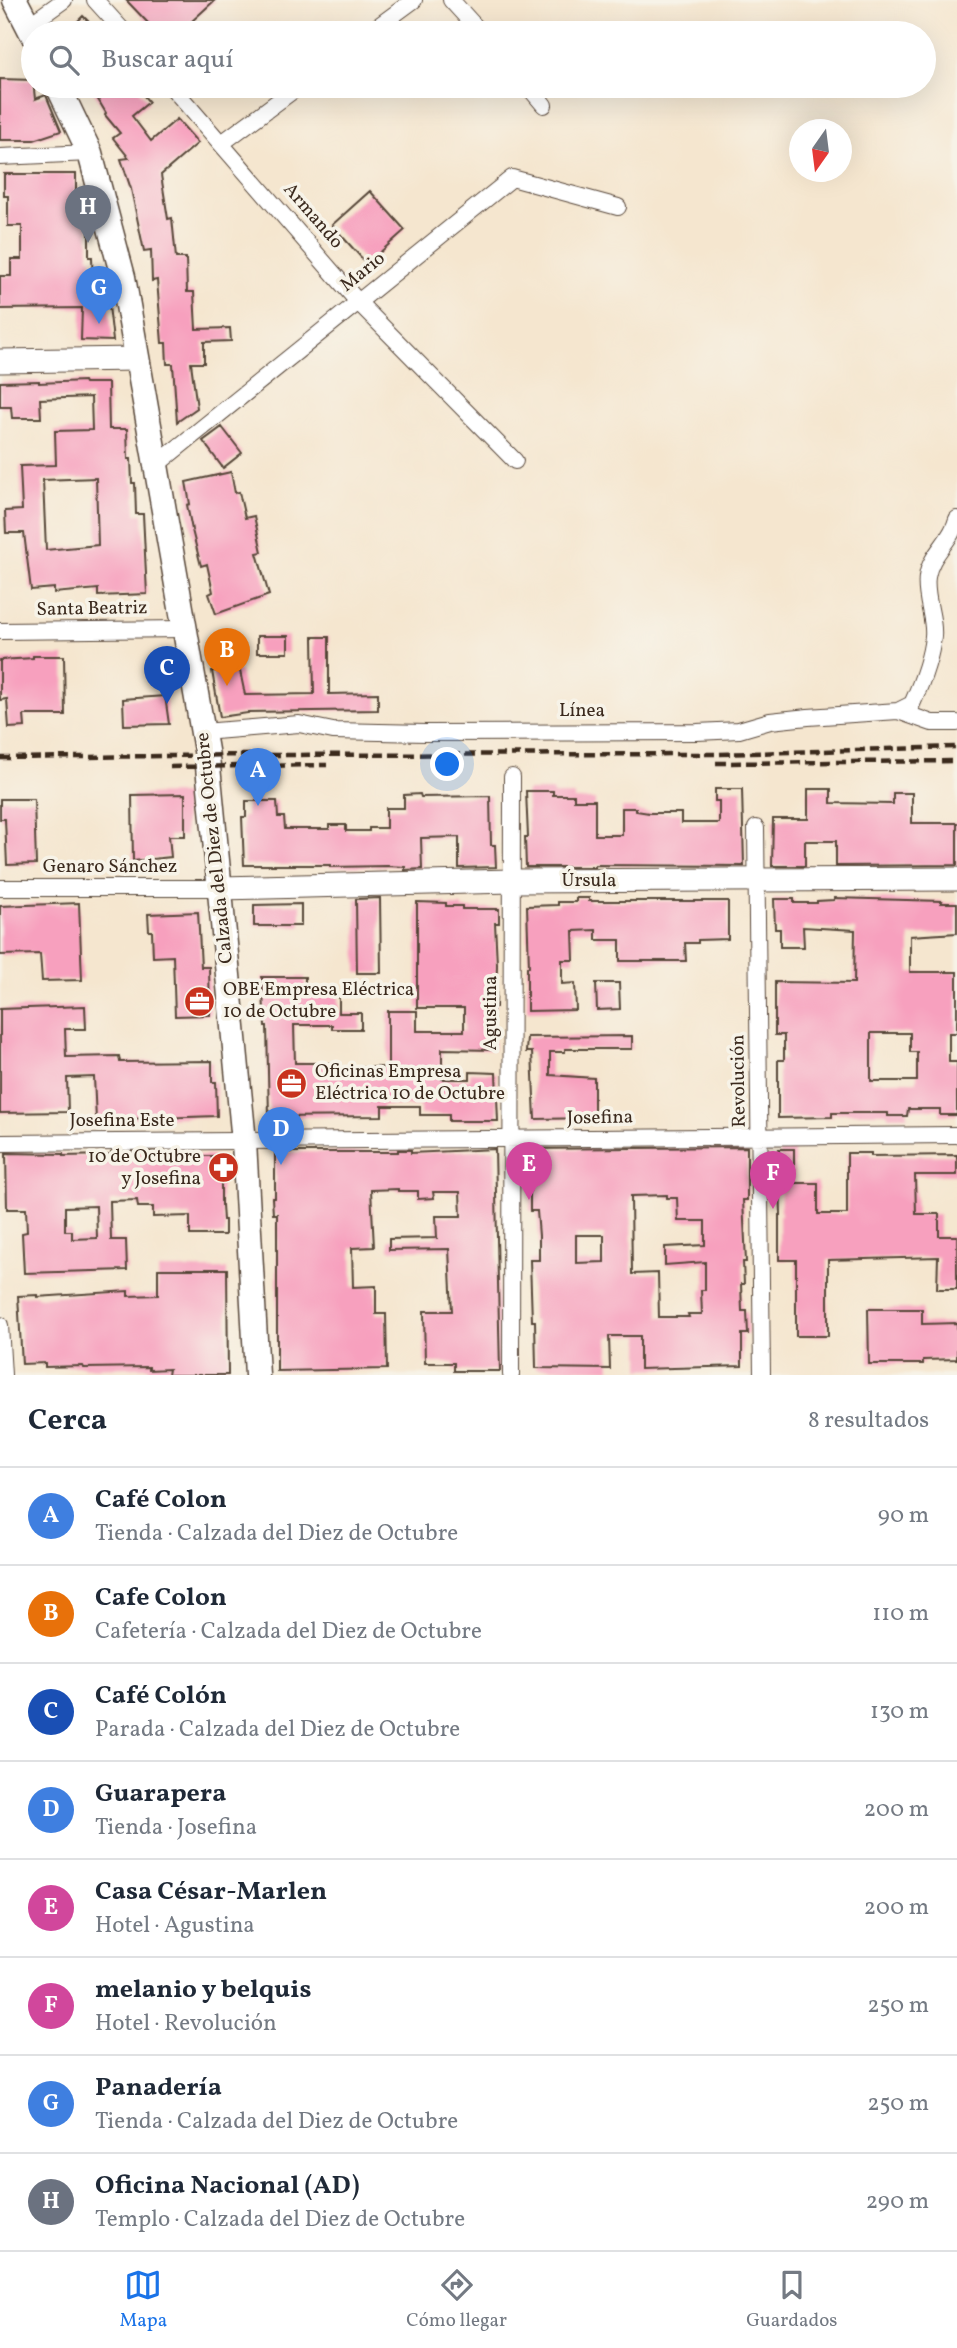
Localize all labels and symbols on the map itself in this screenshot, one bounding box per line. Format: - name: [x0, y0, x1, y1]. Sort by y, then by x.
- north arrow: [789, 119, 852, 182]
- street label: Armando: [277, 177, 349, 255]
- pin: H: [65, 185, 111, 243]
- street label: Mario: [335, 246, 391, 298]
- pin: G: [76, 266, 122, 324]
- street label: Santa Beatriz: [36, 595, 148, 623]
- pin: B: [204, 628, 250, 686]
- pin: C: [144, 646, 190, 704]
- street label: Línea: [559, 698, 605, 724]
- street label: Calzada del Diez de Octubre: [190, 731, 240, 965]
- your location: [430, 747, 464, 781]
- pin: A: [235, 748, 281, 806]
- street label: Genaro Sánchez: [43, 854, 177, 880]
- street label: Úrsula: [562, 868, 616, 894]
- street label: Agustina: [478, 975, 504, 1051]
- place label: OBE Empresa Eléctrica 10 de Octubre: [223, 977, 414, 1025]
- office icon: OBE Empresa Eléctrica 10 de Octubre: [183, 984, 217, 1018]
- street label: Revolución: [725, 1034, 753, 1128]
- place label: Oficinas Empresa Eléctrica 10 de Octubre: [315, 1059, 505, 1107]
- office icon: Oficinas Empresa Eléctrica 10 de Octubre: [275, 1066, 309, 1100]
- street label: Josefina: [567, 1104, 633, 1132]
- pin: D: [258, 1107, 304, 1165]
- street label: Josefina Este: [69, 1108, 175, 1134]
- pin: E: [506, 1142, 552, 1200]
- place label: 10 de Octubre y Josefina: [88, 1144, 201, 1192]
- pharmacy icon: 10 de Octubre y Josefina: [207, 1151, 241, 1185]
- pin: F: [750, 1151, 796, 1209]

